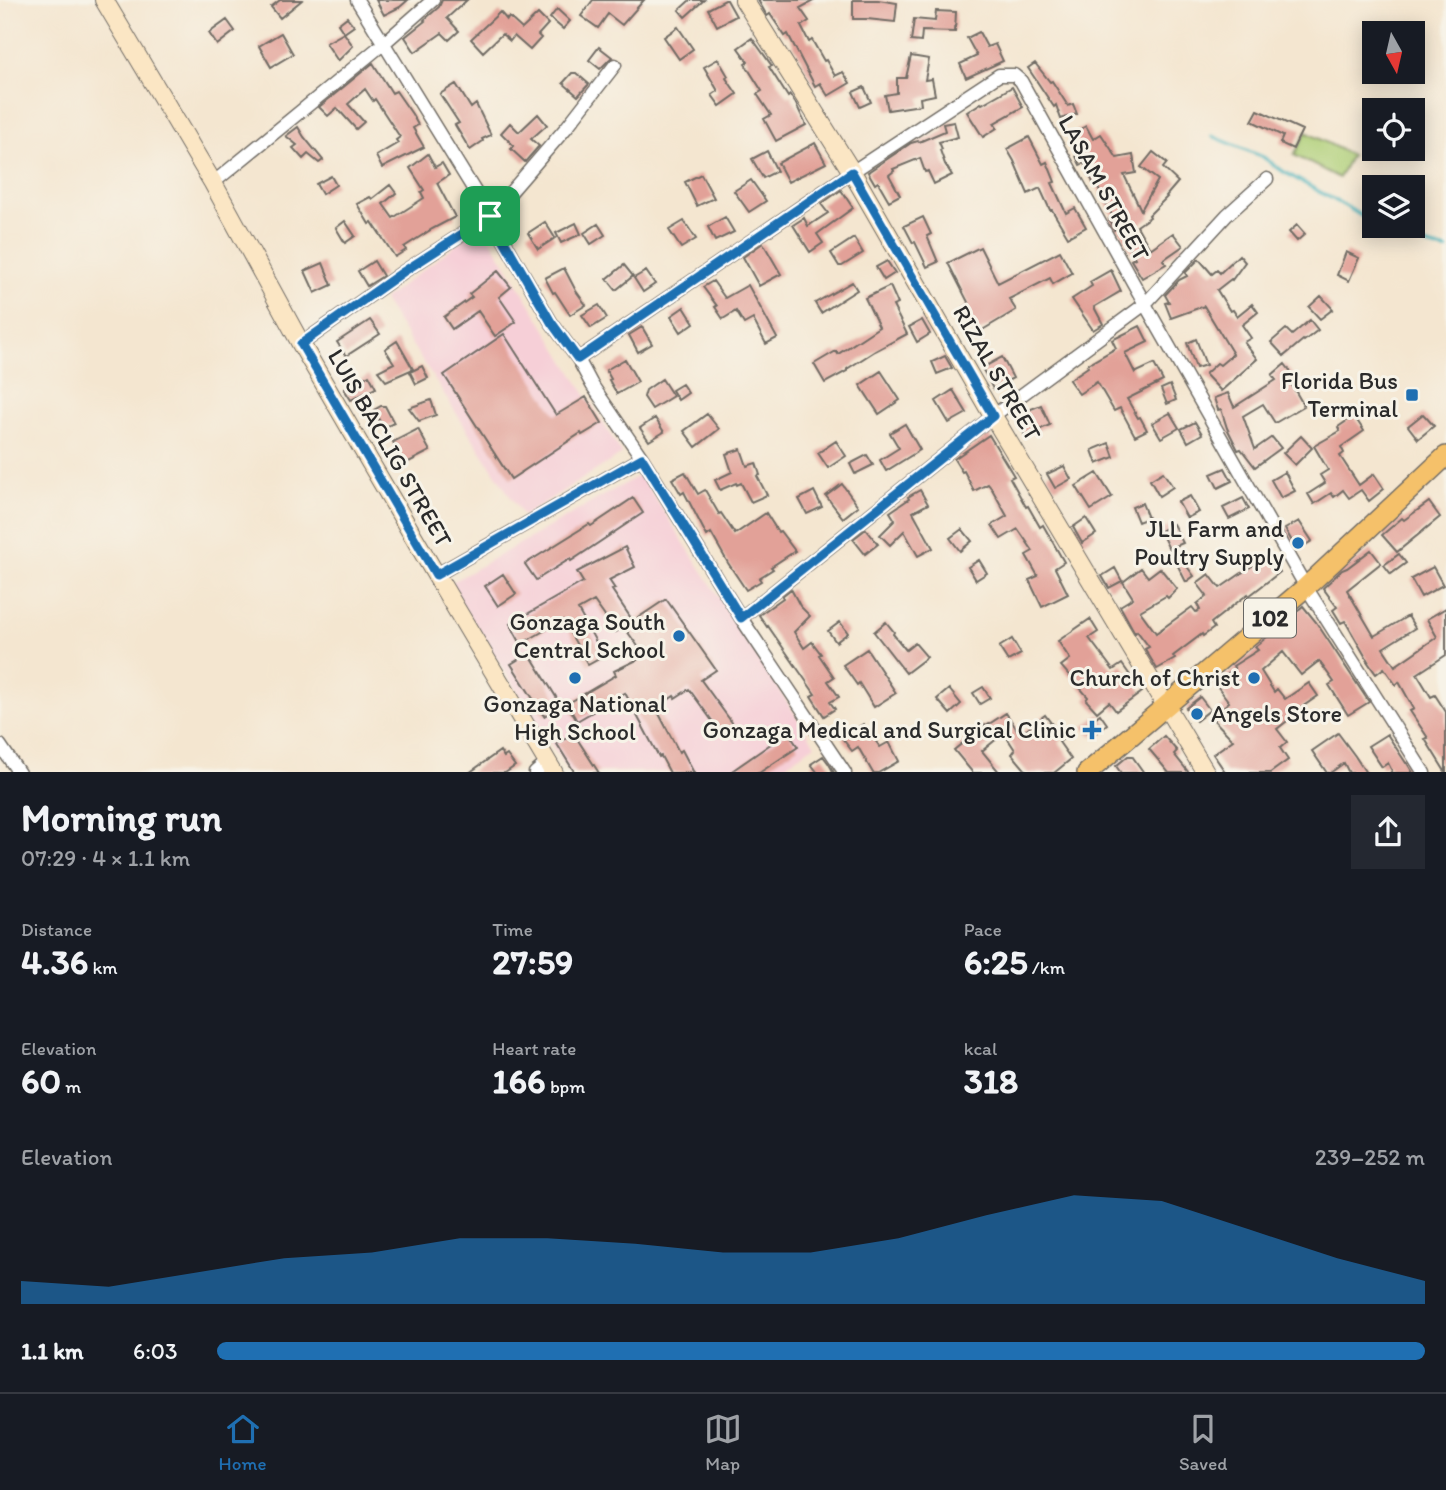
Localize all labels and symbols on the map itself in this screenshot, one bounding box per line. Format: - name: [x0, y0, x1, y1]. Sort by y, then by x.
- north arrow: [1362, 21, 1424, 84]
- street label: LASAM STREET: [1052, 110, 1157, 266]
- pin: [460, 186, 520, 246]
- street label: RIZAL STREET: [947, 300, 1048, 446]
- street label: LUIS BACLIG STREET: [322, 344, 459, 552]
- place label: Florida Bus Terminal: [1281, 366, 1398, 423]
- marker: Florida Bus Terminal: [1404, 387, 1420, 403]
- place label: JLL Farm and Poultry Supply: [1134, 514, 1284, 571]
- marker: JLL Farm and Poultry Supply: [1290, 535, 1306, 551]
- road number: 102: [1244, 598, 1296, 638]
- place label: Gonzaga South Central School: [510, 607, 665, 664]
- marker: Gonzaga South Central School: [671, 628, 687, 644]
- place label: Church of Christ: [1070, 663, 1240, 692]
- marker: Gonzaga National High School: [567, 670, 583, 686]
- marker: Church of Christ: [1246, 670, 1262, 686]
- place label: Gonzaga National High School: [483, 689, 667, 746]
- place label: Angels Store: [1211, 699, 1342, 728]
- marker: Angels Store: [1189, 706, 1205, 722]
- place label: Gonzaga Medical and Surgical Clinic: [702, 715, 1076, 744]
- marker: Gonzaga Medical and Surgical Clinic: [1082, 720, 1102, 740]

